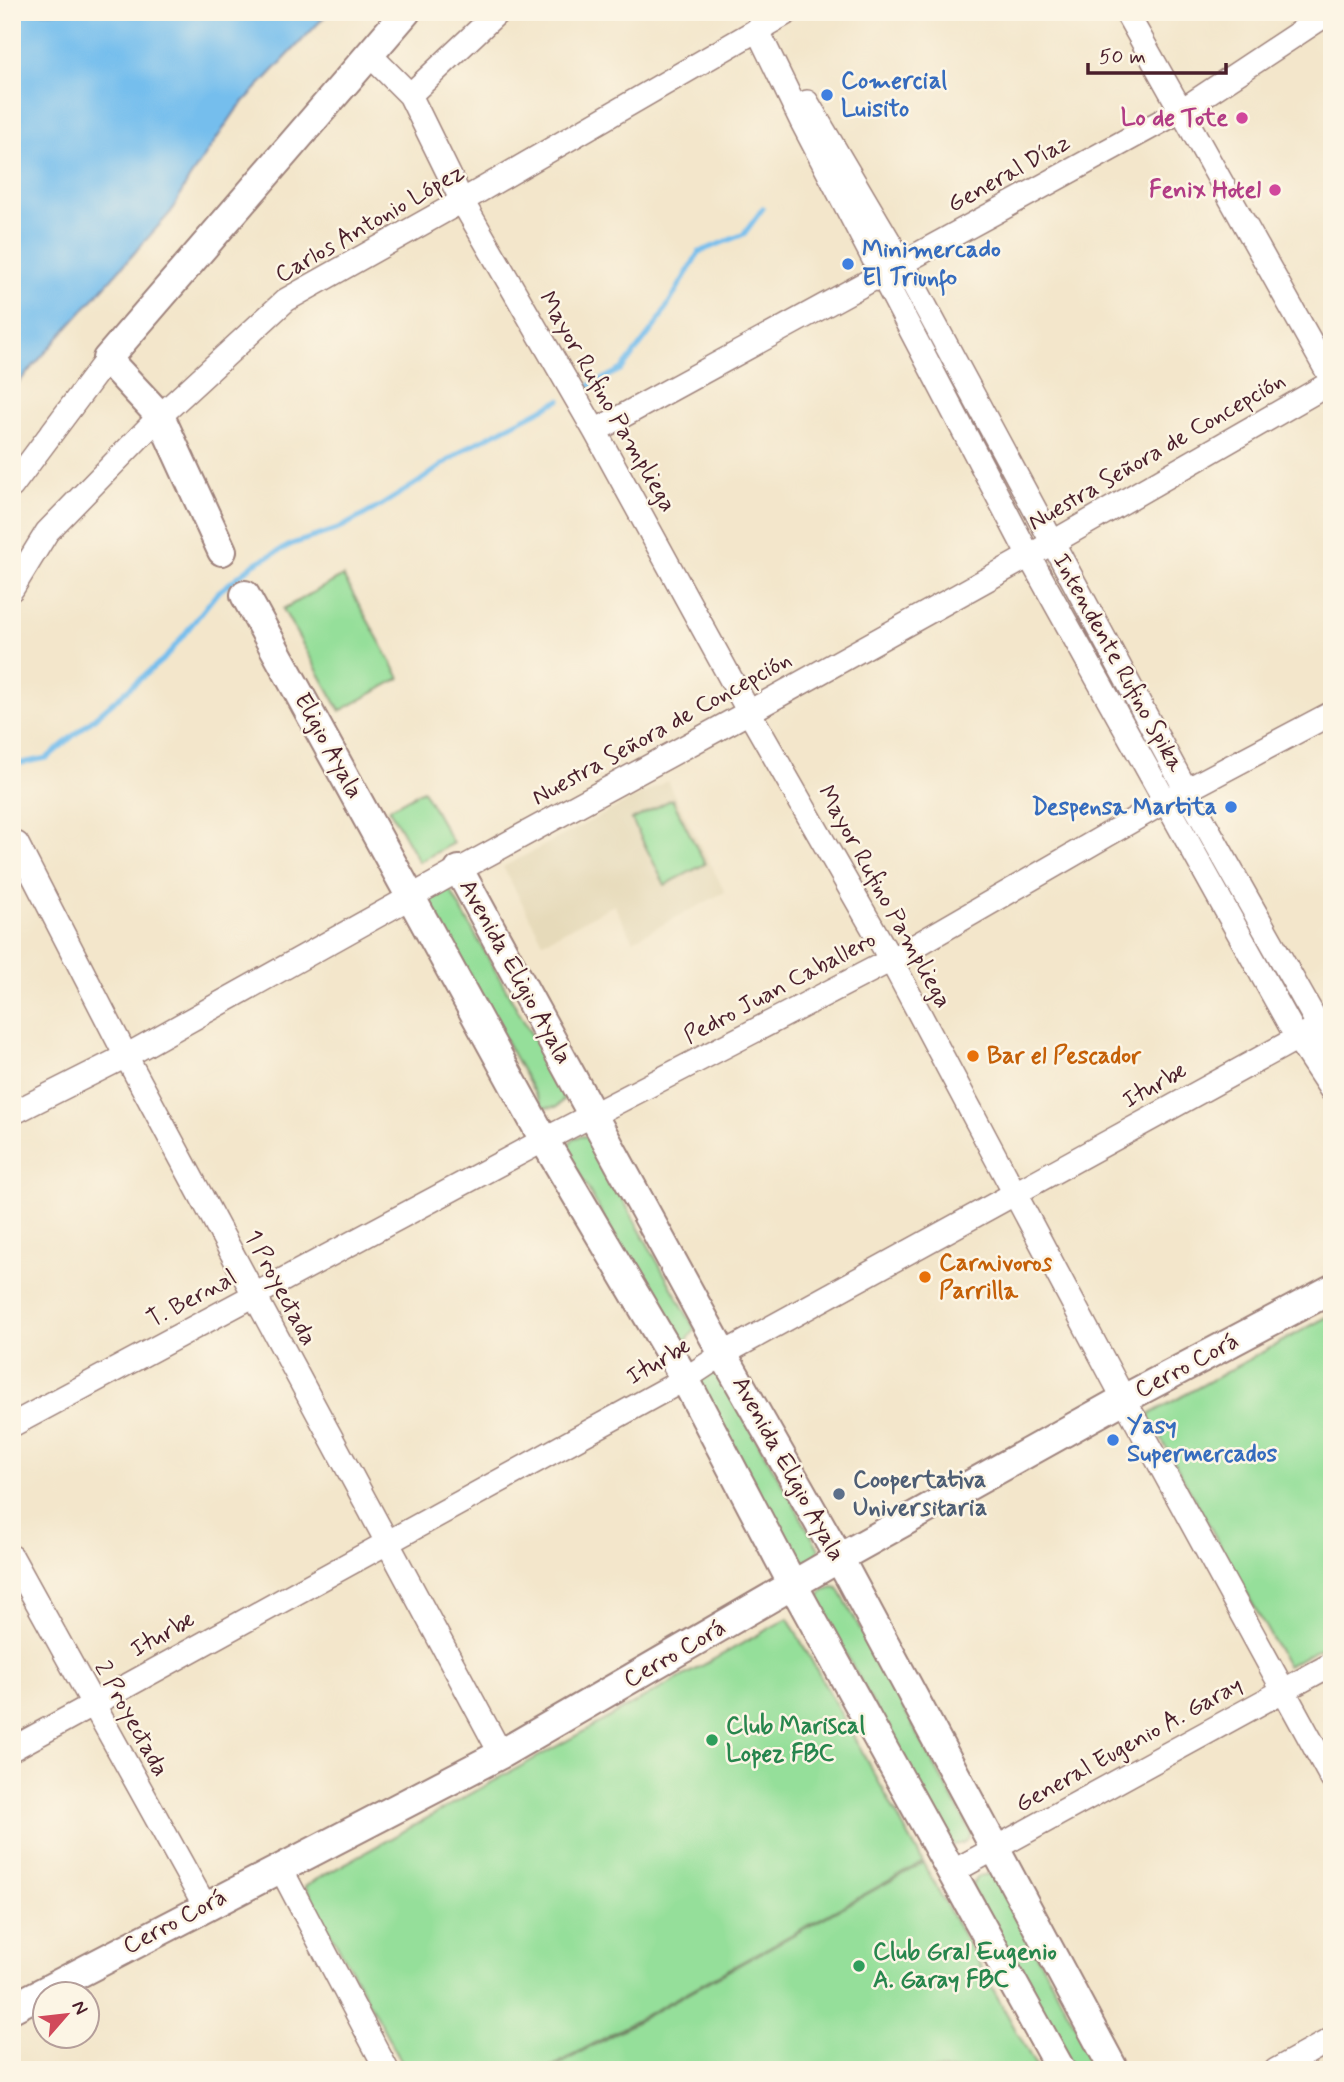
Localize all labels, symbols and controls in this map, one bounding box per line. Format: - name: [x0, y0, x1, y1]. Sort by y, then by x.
- scale bar: [1088, 32, 1227, 76]
- text: 50 m: [1099, 43, 1146, 71]
- place label: Comercial Luisito: [841, 66, 947, 125]
- marker: Comercial Luisito: [819, 87, 835, 103]
- place label: Lo de Tote: [1121, 103, 1228, 134]
- marker: Lo de Tote: [1234, 110, 1250, 126]
- street label: General Díaz: [942, 127, 1076, 220]
- street label: Carlos Antonio López: [270, 157, 470, 291]
- place label: Fenix Hotel: [1149, 175, 1261, 206]
- marker: Fenix Hotel: [1267, 182, 1283, 198]
- place label: Minimercado El Triunfo: [862, 235, 1001, 296]
- marker: Minimercado El Triunfo: [840, 256, 856, 272]
- street label: Mayor Rufino Pampliega: [531, 286, 683, 518]
- street label: Nuestra Señora de Concepción: [1023, 366, 1291, 538]
- street label: Intendente Rufino Spika: [1045, 548, 1191, 778]
- street label: Nuestra Señora de Concepción: [527, 645, 797, 813]
- street label: Eligio Ayala: [286, 688, 370, 804]
- street label: Mayor Rufino Pampliega: [810, 780, 958, 1014]
- place label: Despensa Martita: [1031, 792, 1217, 823]
- marker: Despensa Martita: [1223, 799, 1239, 815]
- street label: Avenida Eligio Ayala: [451, 874, 579, 1070]
- street label: Pedro Juan Caballero: [678, 924, 882, 1052]
- place label: Bar el Pescador: [987, 1041, 1142, 1072]
- marker: Bar el Pescador: [965, 1048, 981, 1064]
- street label: Iturbe: [1117, 1056, 1193, 1116]
- street label: 1 Proyectada: [237, 1225, 323, 1351]
- place label: Carnivoros Parrilla: [939, 1248, 1053, 1307]
- street label: T. Bernal: [142, 1262, 242, 1336]
- marker: Carnivoros Parrilla: [917, 1269, 933, 1285]
- street label: Cerro Corá: [1130, 1326, 1244, 1406]
- street label: Iturbe: [621, 1331, 697, 1393]
- street label: Avenida Eligio Ayala: [724, 1371, 852, 1567]
- place label: Yasy Supermercados: [1127, 1411, 1278, 1470]
- marker: Yasy Supermercados: [1105, 1432, 1121, 1448]
- place label: Coopertativa Universitaria: [853, 1465, 987, 1524]
- marker: Coopertativa Universitaria: [831, 1486, 847, 1502]
- street label: Iturbe: [125, 1605, 201, 1665]
- street label: Cerro Corá: [618, 1612, 732, 1696]
- street label: 2 Proyectada: [86, 1656, 176, 1782]
- street label: General Eugenio A. Garay: [1010, 1670, 1248, 1820]
- place label: Club Mariscal Lopez FBC: [726, 1711, 865, 1770]
- marker: Club Mariscal Lopez FBC: [704, 1732, 720, 1748]
- street label: Cerro Corá: [118, 1882, 232, 1962]
- place label: Club Gral Eugenio A. Garay FBC: [873, 1937, 1057, 1996]
- marker: Club Gral Eugenio A. Garay FBC: [851, 1958, 867, 1974]
- north arrow: [32, 1980, 102, 2050]
- text: N: [66, 1996, 94, 2019]

